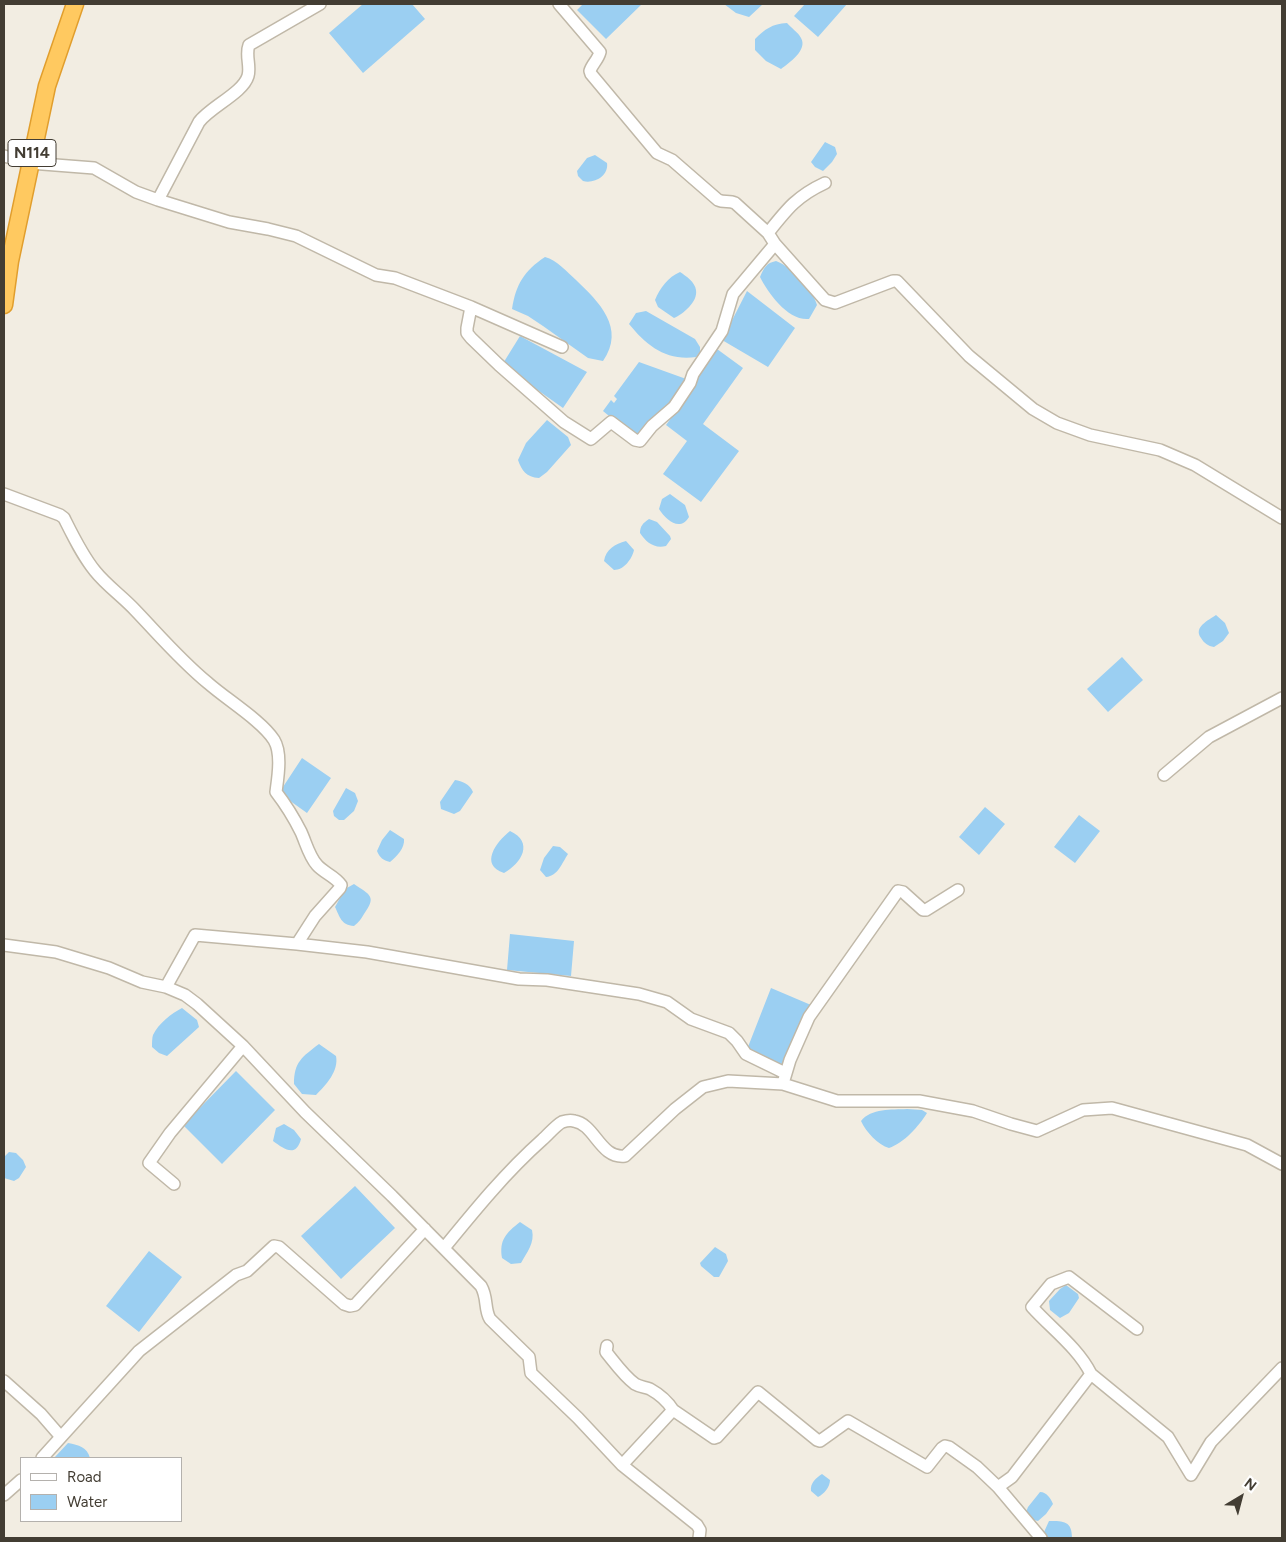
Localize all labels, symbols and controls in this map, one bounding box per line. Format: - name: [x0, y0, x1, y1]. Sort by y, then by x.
- road number: N114: [8, 140, 56, 167]
- legend: [20, 1457, 182, 1522]
- text: Road: [67, 1468, 102, 1486]
- north arrow: [1216, 1472, 1266, 1522]
- text: N: [1241, 1475, 1260, 1495]
- text: Water: [67, 1493, 107, 1511]

